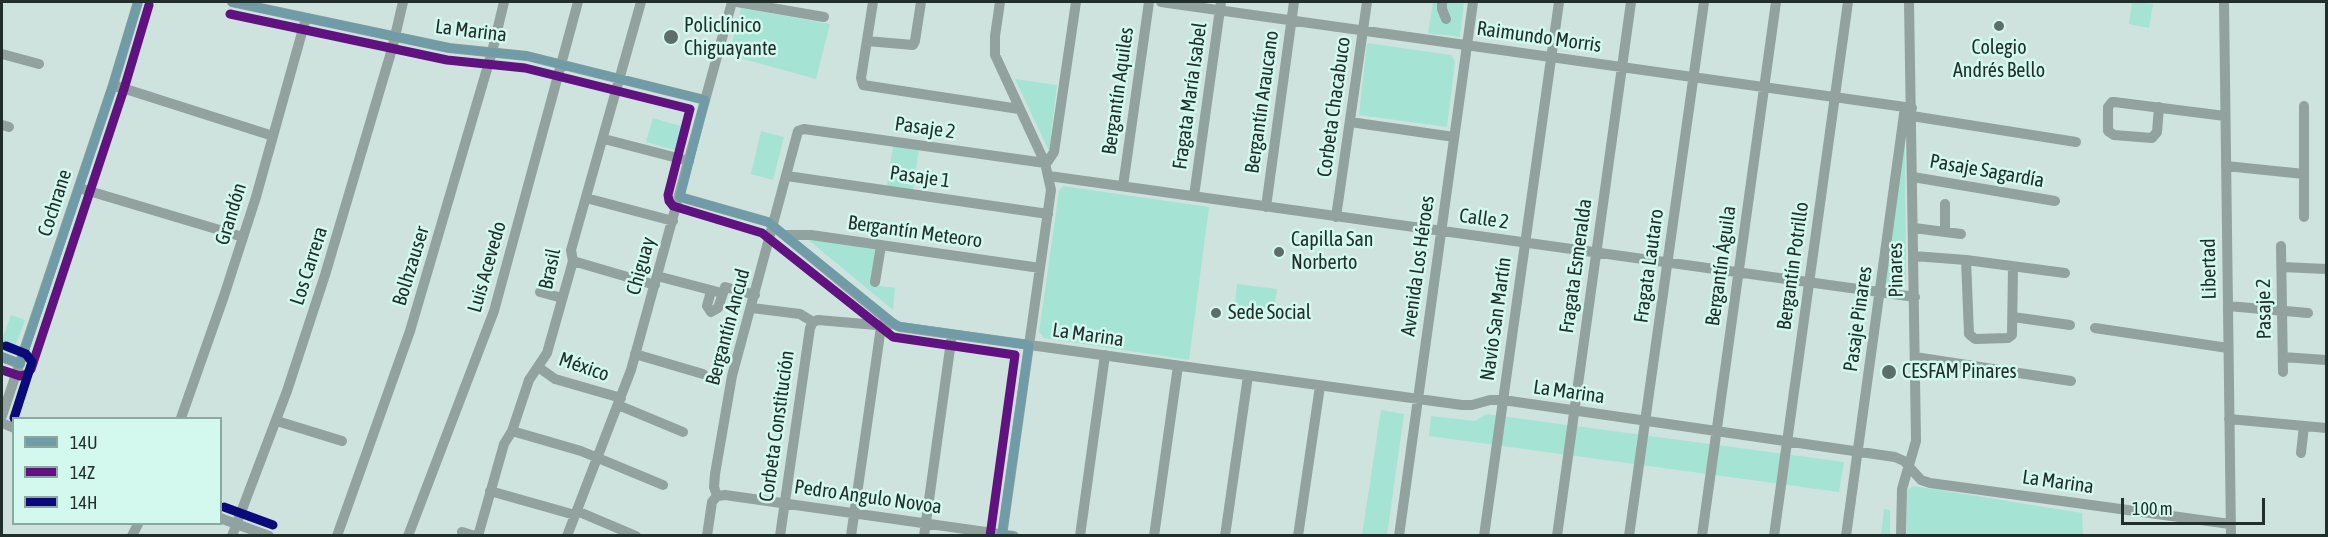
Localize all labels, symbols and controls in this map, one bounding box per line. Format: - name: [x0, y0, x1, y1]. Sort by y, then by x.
- place label: Policlínico Chiguayante: [684, 14, 777, 61]
- street label: La Marina: [434, 15, 508, 47]
- street label: Raimundo Morris: [1475, 16, 1603, 58]
- marker: Colegio Andrés Bello: [1992, 19, 2006, 33]
- street label: Fragata María Isabel: [1168, 21, 1212, 171]
- street label: Bergantín Aquiles: [1097, 26, 1139, 156]
- marker: Policlínico Chiguayante: [662, 28, 680, 46]
- street label: Bergantín Araucano: [1240, 29, 1284, 175]
- street label: Corbeta Chacabuco: [1312, 35, 1356, 179]
- place label: Colegio Andrés Bello: [1953, 36, 2045, 83]
- street label: Pasaje 2: [893, 112, 957, 144]
- street label: Pasaje Sagardía: [1928, 149, 2046, 193]
- street label: Pasaje 1: [888, 161, 952, 193]
- street label: Cochrane: [33, 166, 77, 240]
- street label: Grandón: [210, 180, 252, 248]
- street label: Avenida Los Héroes: [1396, 194, 1440, 338]
- street label: Fragata Esmeralda: [1555, 197, 1597, 335]
- street label: Bergantín Potrillo: [1772, 200, 1814, 332]
- street label: Calle 2: [1458, 204, 1510, 234]
- street label: Bergantín Águila: [1701, 204, 1741, 328]
- street label: Fragata Lautaro: [1629, 207, 1669, 325]
- street label: Bergantín Meteoro: [846, 211, 984, 253]
- street label: Luis Acevedo: [463, 219, 511, 315]
- street label: Bolhzauser: [388, 223, 434, 309]
- street label: Los Carrera: [285, 224, 333, 308]
- place label: Capilla San Norberto: [1291, 228, 1373, 275]
- street label: Chiguay: [621, 234, 661, 298]
- street label: Libertad: [2196, 238, 2222, 300]
- street label: Pinares: [1884, 242, 1908, 298]
- marker: Capilla San Norberto: [1272, 245, 1286, 259]
- street label: Brasil: [534, 246, 566, 292]
- street label: Navío San Martín: [1475, 256, 1517, 382]
- street label: Pasaje Pinares: [1839, 265, 1877, 373]
- street label: Bergantín Ancud: [701, 266, 755, 388]
- street label: Pasaje 2: [2251, 278, 2277, 340]
- place label: Sede Social: [1228, 301, 1311, 325]
- marker: Sede Social: [1209, 306, 1223, 320]
- street label: La Marina: [1051, 318, 1125, 352]
- street label: México: [556, 347, 612, 387]
- street label: Corbeta Constitución: [754, 349, 800, 503]
- place label: CESFAM Pinares: [1902, 360, 2017, 384]
- marker: CESFAM Pinares: [1880, 363, 1898, 381]
- street label: La Marina: [1532, 375, 1606, 409]
- legend: [12, 417, 222, 525]
- text: 14U: [70, 432, 98, 453]
- text: 14Z: [70, 462, 95, 483]
- street label: La Marina: [2021, 465, 2095, 499]
- street label: Pedro Angulo Novoa: [793, 475, 943, 519]
- scale bar: [2124, 486, 2268, 524]
- text: 14H: [70, 492, 97, 513]
- text: 100 m: [2132, 498, 2173, 519]

